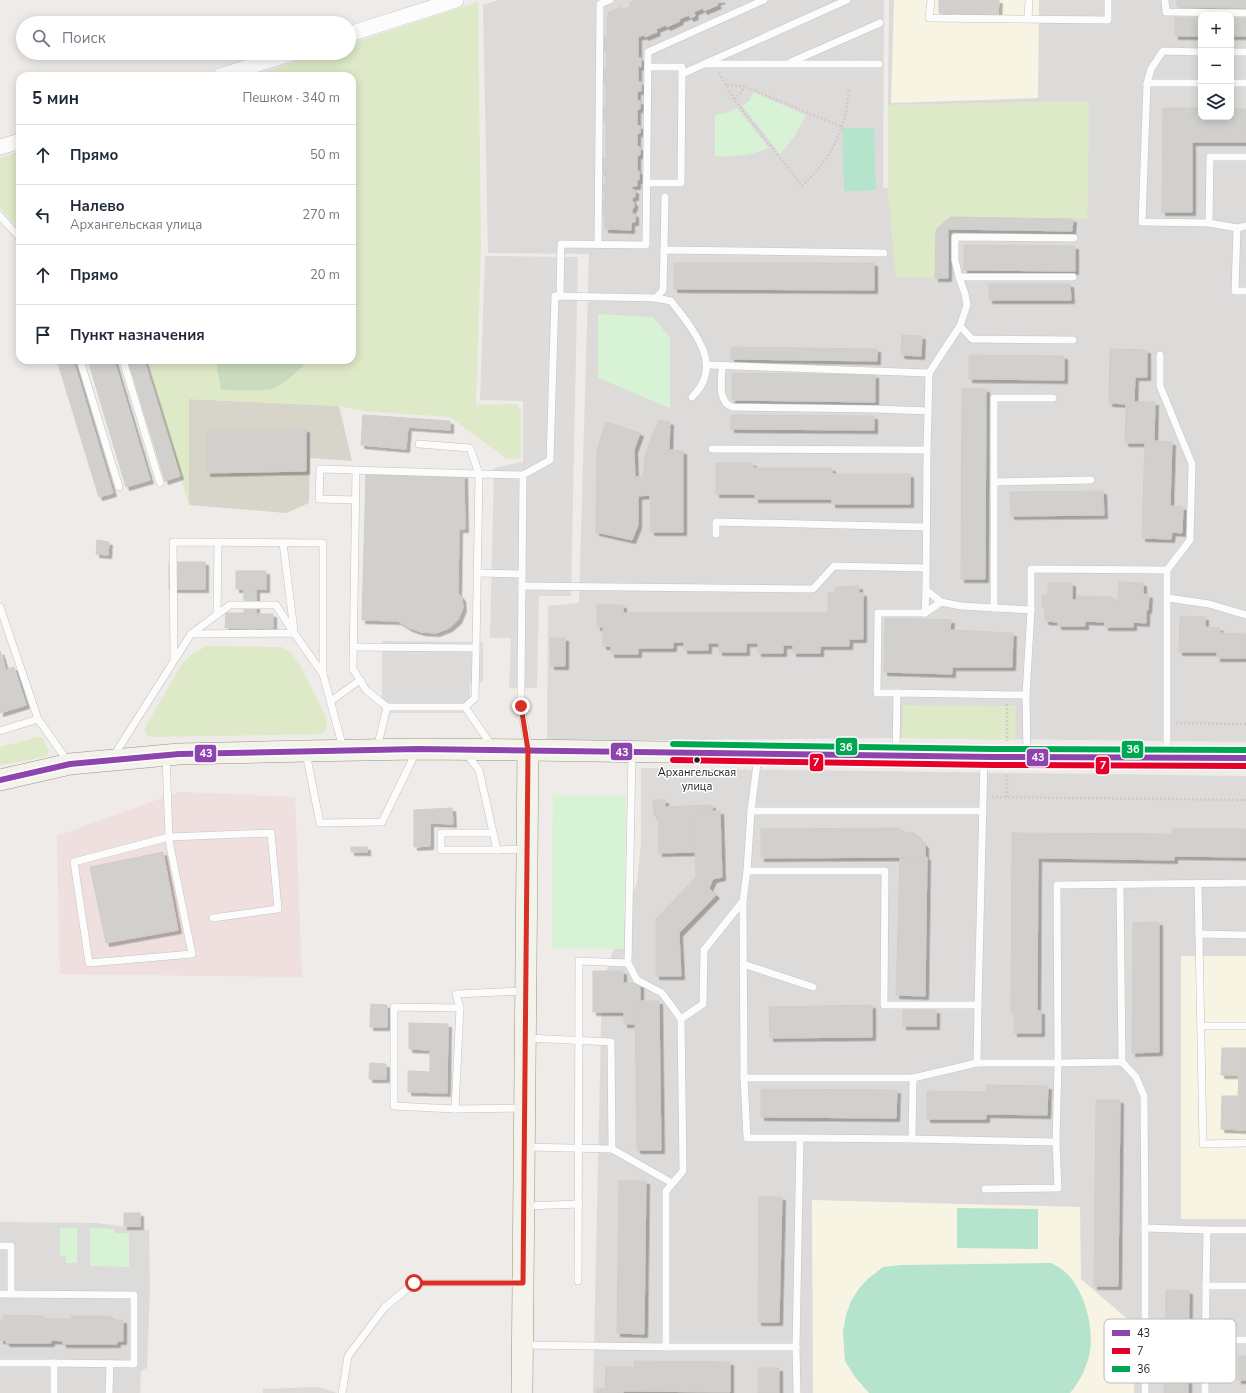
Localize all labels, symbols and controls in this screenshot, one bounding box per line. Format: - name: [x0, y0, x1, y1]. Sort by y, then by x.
- map controls: [1198, 12, 1234, 120]
- button: +: [1198, 12, 1234, 48]
- search box: [16, 16, 356, 60]
- icon: search: [30, 27, 52, 49]
- text: Поиск: [62, 28, 106, 48]
- button: −: [1198, 48, 1234, 84]
- button: layers: [1198, 84, 1234, 120]
- text: 5 мин: [32, 87, 79, 110]
- text: Пешком · 340 m: [242, 89, 340, 107]
- icon: ahead: [32, 144, 54, 166]
- text: Прямо: [70, 145, 118, 165]
- text: 50 m: [310, 146, 340, 164]
- text: Налево: [70, 196, 125, 216]
- icon: left: [32, 204, 54, 226]
- text: 270 m: [302, 206, 340, 224]
- text: Архангельская улица: [70, 216, 202, 234]
- icon: ahead: [32, 264, 54, 286]
- text: Прямо: [70, 265, 118, 285]
- text: 20 m: [310, 266, 340, 284]
- icon: arrive: [32, 324, 54, 346]
- text: Пункт назначения: [70, 325, 205, 345]
- route end: [512, 697, 530, 715]
- line badge: 36: [835, 737, 858, 756]
- text: 36: [839, 740, 853, 755]
- line badge: 36: [1121, 740, 1144, 759]
- line badge: 43: [610, 742, 633, 761]
- text: 36: [1126, 742, 1140, 757]
- line badge: 43: [194, 744, 217, 763]
- text: 43: [615, 745, 629, 760]
- text: 43: [199, 746, 213, 761]
- line badge: 43: [1026, 748, 1049, 767]
- text: 43: [1031, 750, 1045, 765]
- line badge: 7: [809, 753, 824, 772]
- marker: Архангельская улица: [692, 755, 702, 765]
- text: 7: [813, 755, 819, 770]
- line badge: 7: [1095, 756, 1110, 775]
- text: 7: [1100, 758, 1106, 773]
- place label: Архангельская улица: [658, 765, 736, 794]
- route start: [405, 1274, 423, 1292]
- legend: [1104, 1319, 1236, 1383]
- text: 43: [1137, 1326, 1150, 1341]
- text: 7: [1137, 1344, 1144, 1359]
- text: 36: [1137, 1362, 1151, 1377]

